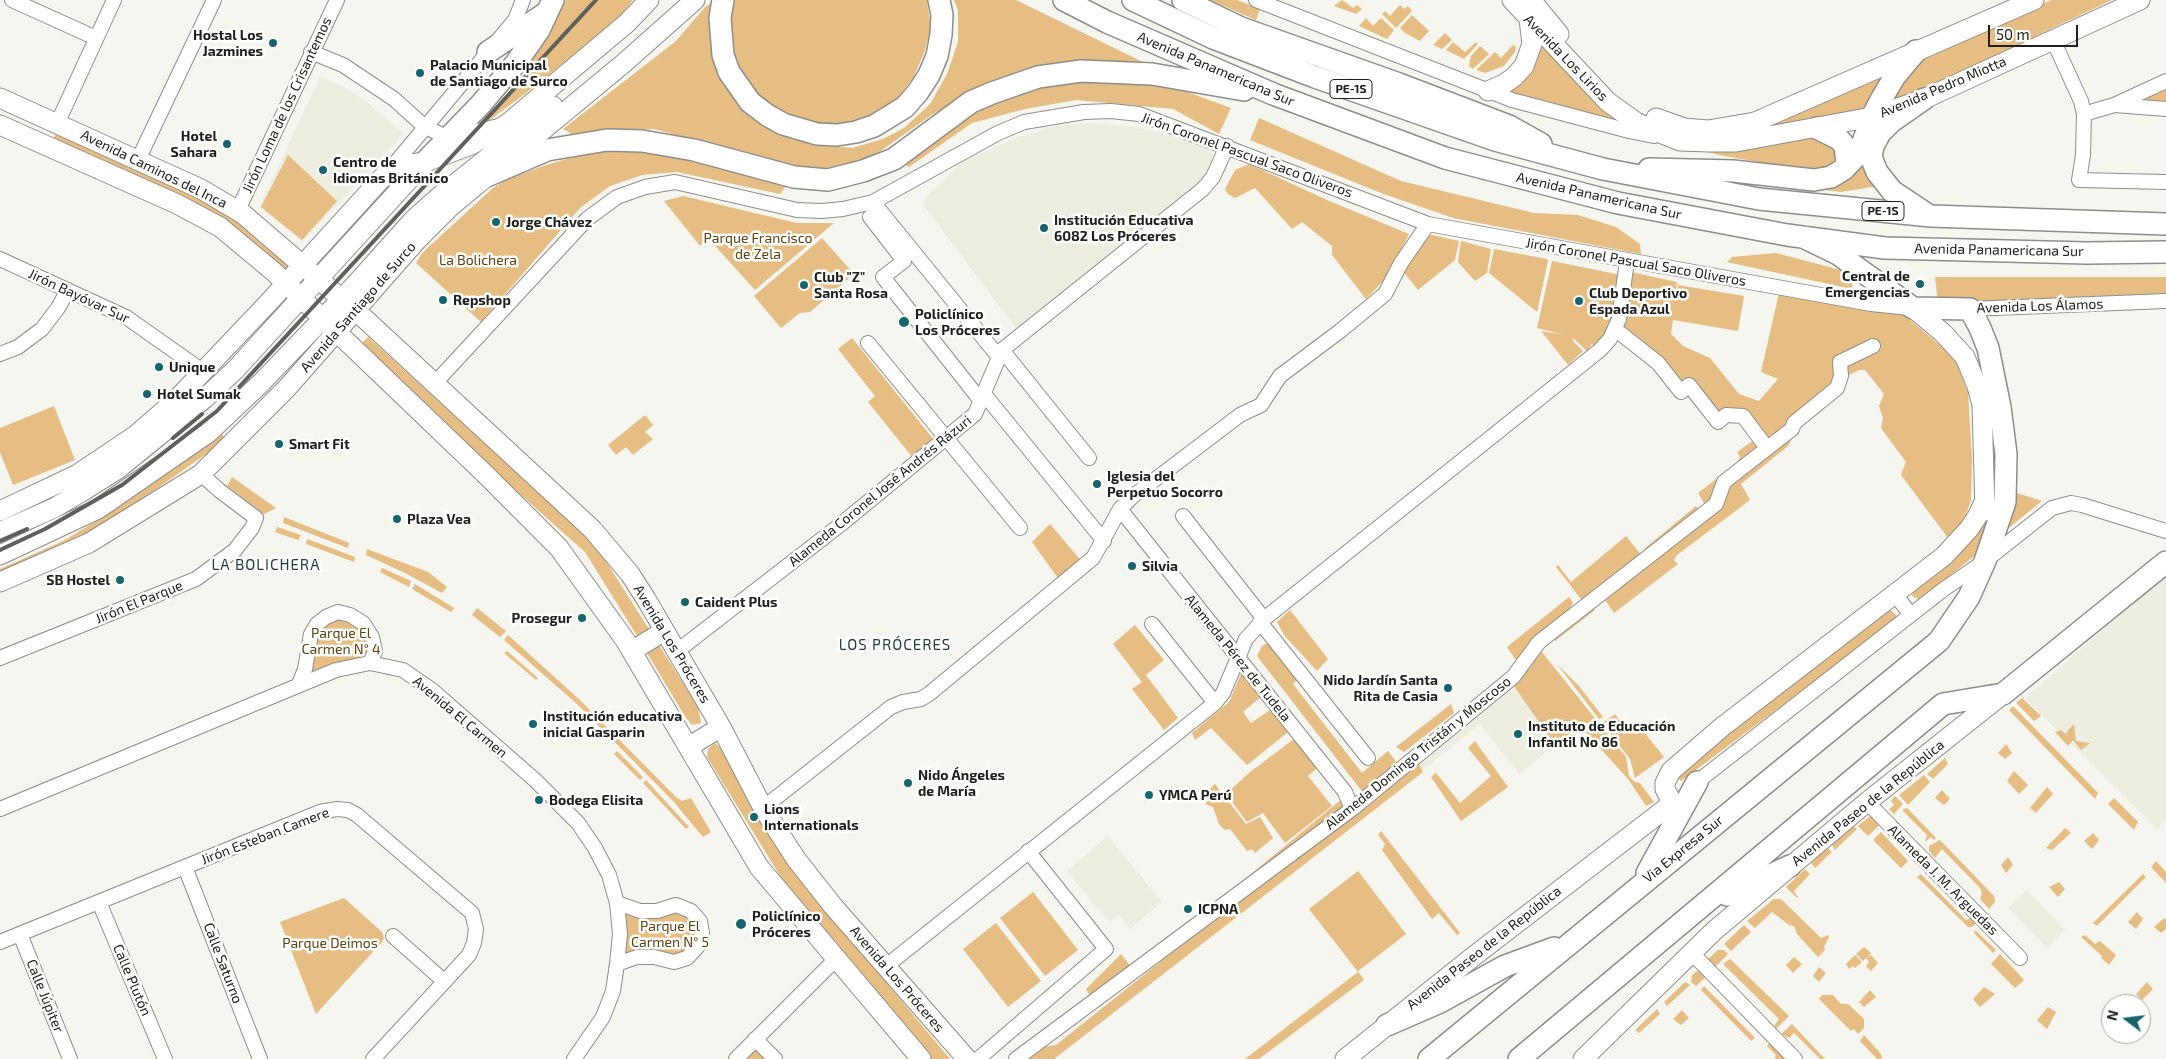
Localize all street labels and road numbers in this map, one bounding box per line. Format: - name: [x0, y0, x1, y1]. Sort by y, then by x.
- street label: Avenida Los Lirios: [1520, 11, 1612, 105]
- street label: Jirón Loma de los Crisantemos: [239, 14, 335, 196]
- street label: Avenida Panamericana Sur: [1135, 28, 1297, 110]
- street label: Avenida Pedro Miotta: [1877, 53, 2009, 121]
- road number: PE-1S: [1330, 80, 1372, 98]
- street label: Jirón Coronel Pascual Saco Oliveros: [1139, 109, 1355, 201]
- street label: Avenida Caminos del Inca: [78, 126, 230, 212]
- street label: Avenida Panamericana Sur: [1515, 169, 1683, 223]
- road number: PE-1S: [1862, 202, 1904, 220]
- street label: Jirón Coronel Pascual Saco Oliveros: [1524, 234, 1748, 290]
- street label: Avenida Santiago de Surco: [297, 238, 419, 376]
- street label: Avenida Panamericana Sur: [1914, 240, 2084, 260]
- street label: Jirón Bayóvar Sur: [26, 265, 132, 327]
- street label: Avenida Los Álamos: [1976, 295, 2104, 317]
- street label: Alameda Coronel José Andrés Rázuri: [785, 412, 975, 570]
- street label: Jirón El Parque: [93, 577, 185, 627]
- street label: Avenida Los Próceres: [630, 582, 714, 706]
- street label: Alameda Pérez de Tudela: [1181, 591, 1295, 725]
- street label: Avenida El Carmen: [409, 673, 511, 761]
- street label: Alameda Domingo Tristán y Moscoso: [1322, 673, 1514, 833]
- street label: Avenida Paseo de la República: [1788, 736, 1948, 870]
- street label: Jirón Esteban Camere: [199, 804, 331, 868]
- street label: Via Expresa Sur: [1639, 811, 1727, 887]
- street label: Alameda J. M. Arguedas: [1884, 821, 2002, 939]
- street label: Avenida Paseo de la República: [1403, 882, 1565, 1014]
- street label: Calle Saturno: [200, 920, 246, 1006]
- street label: Avenida Los Próceres: [846, 923, 948, 1035]
- street label: Calle Plutón: [109, 942, 155, 1018]
- street label: Calle Júpiter: [23, 957, 67, 1035]

